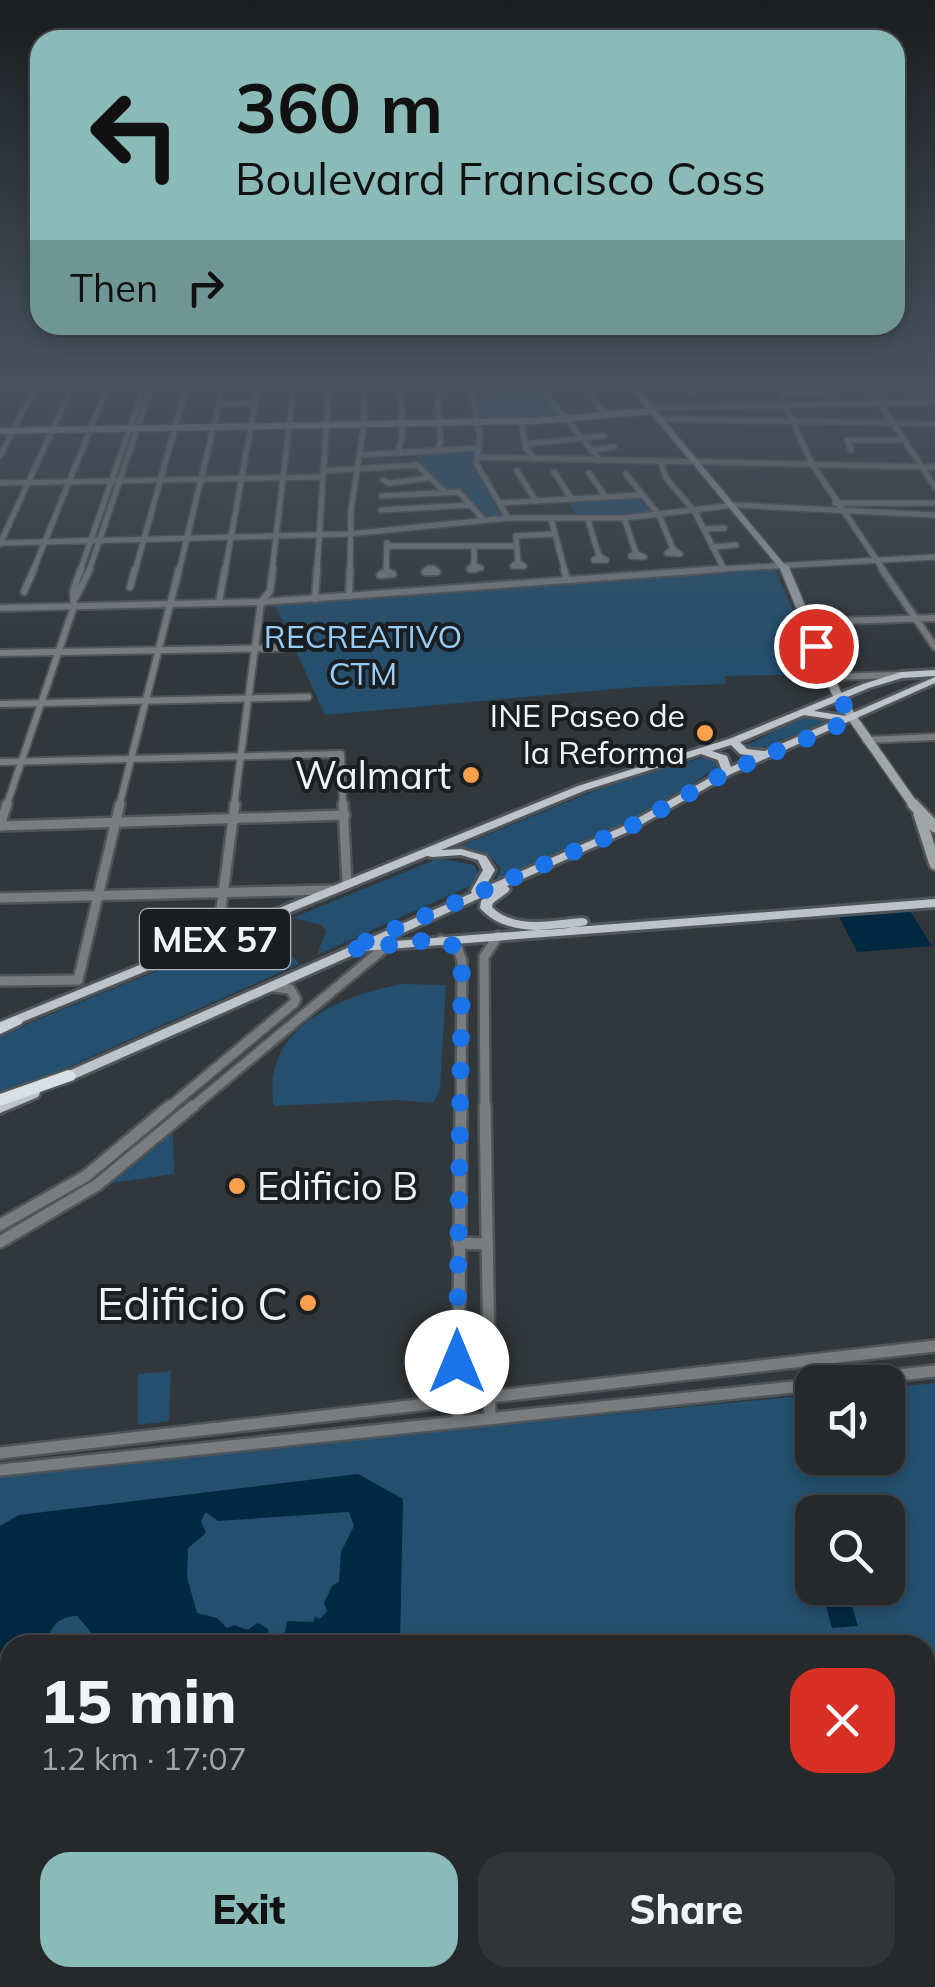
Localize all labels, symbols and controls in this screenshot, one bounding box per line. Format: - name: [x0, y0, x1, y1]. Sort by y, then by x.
- text: 360 m: [235, 63, 443, 151]
- icon: left: [70, 70, 200, 200]
- text: Boulevard Francisco Coss: [235, 150, 766, 206]
- icon: right: [178, 260, 233, 315]
- text: Then: [70, 264, 158, 312]
- pin: [774, 604, 859, 689]
- park label: RECREATIVO CTM: [264, 616, 462, 693]
- icon: arrive: [789, 619, 844, 674]
- place label: INE Paseo de la Reforma: [490, 695, 685, 772]
- marker: INE Paseo de la Reforma: [694, 722, 716, 744]
- place label: Walmart: [295, 751, 451, 799]
- marker: Walmart: [460, 764, 482, 786]
- road number: MEX 57: [140, 909, 290, 969]
- place label: Edificio B: [257, 1162, 418, 1210]
- marker: Edificio B: [226, 1175, 248, 1197]
- place label: Edificio C: [97, 1275, 288, 1331]
- marker: Edificio C: [297, 1292, 319, 1314]
- position arrow: [405, 1310, 509, 1414]
- map controls: [795, 1365, 905, 1605]
- button: sound: [795, 1365, 905, 1475]
- button: search: [795, 1495, 905, 1605]
- text: 15 min: [40, 1663, 237, 1738]
- button: close: [790, 1668, 895, 1773]
- text: 1.2 km · 17:07: [40, 1738, 247, 1778]
- button: Exit: [40, 1852, 458, 1967]
- button: Share: [478, 1852, 895, 1967]

